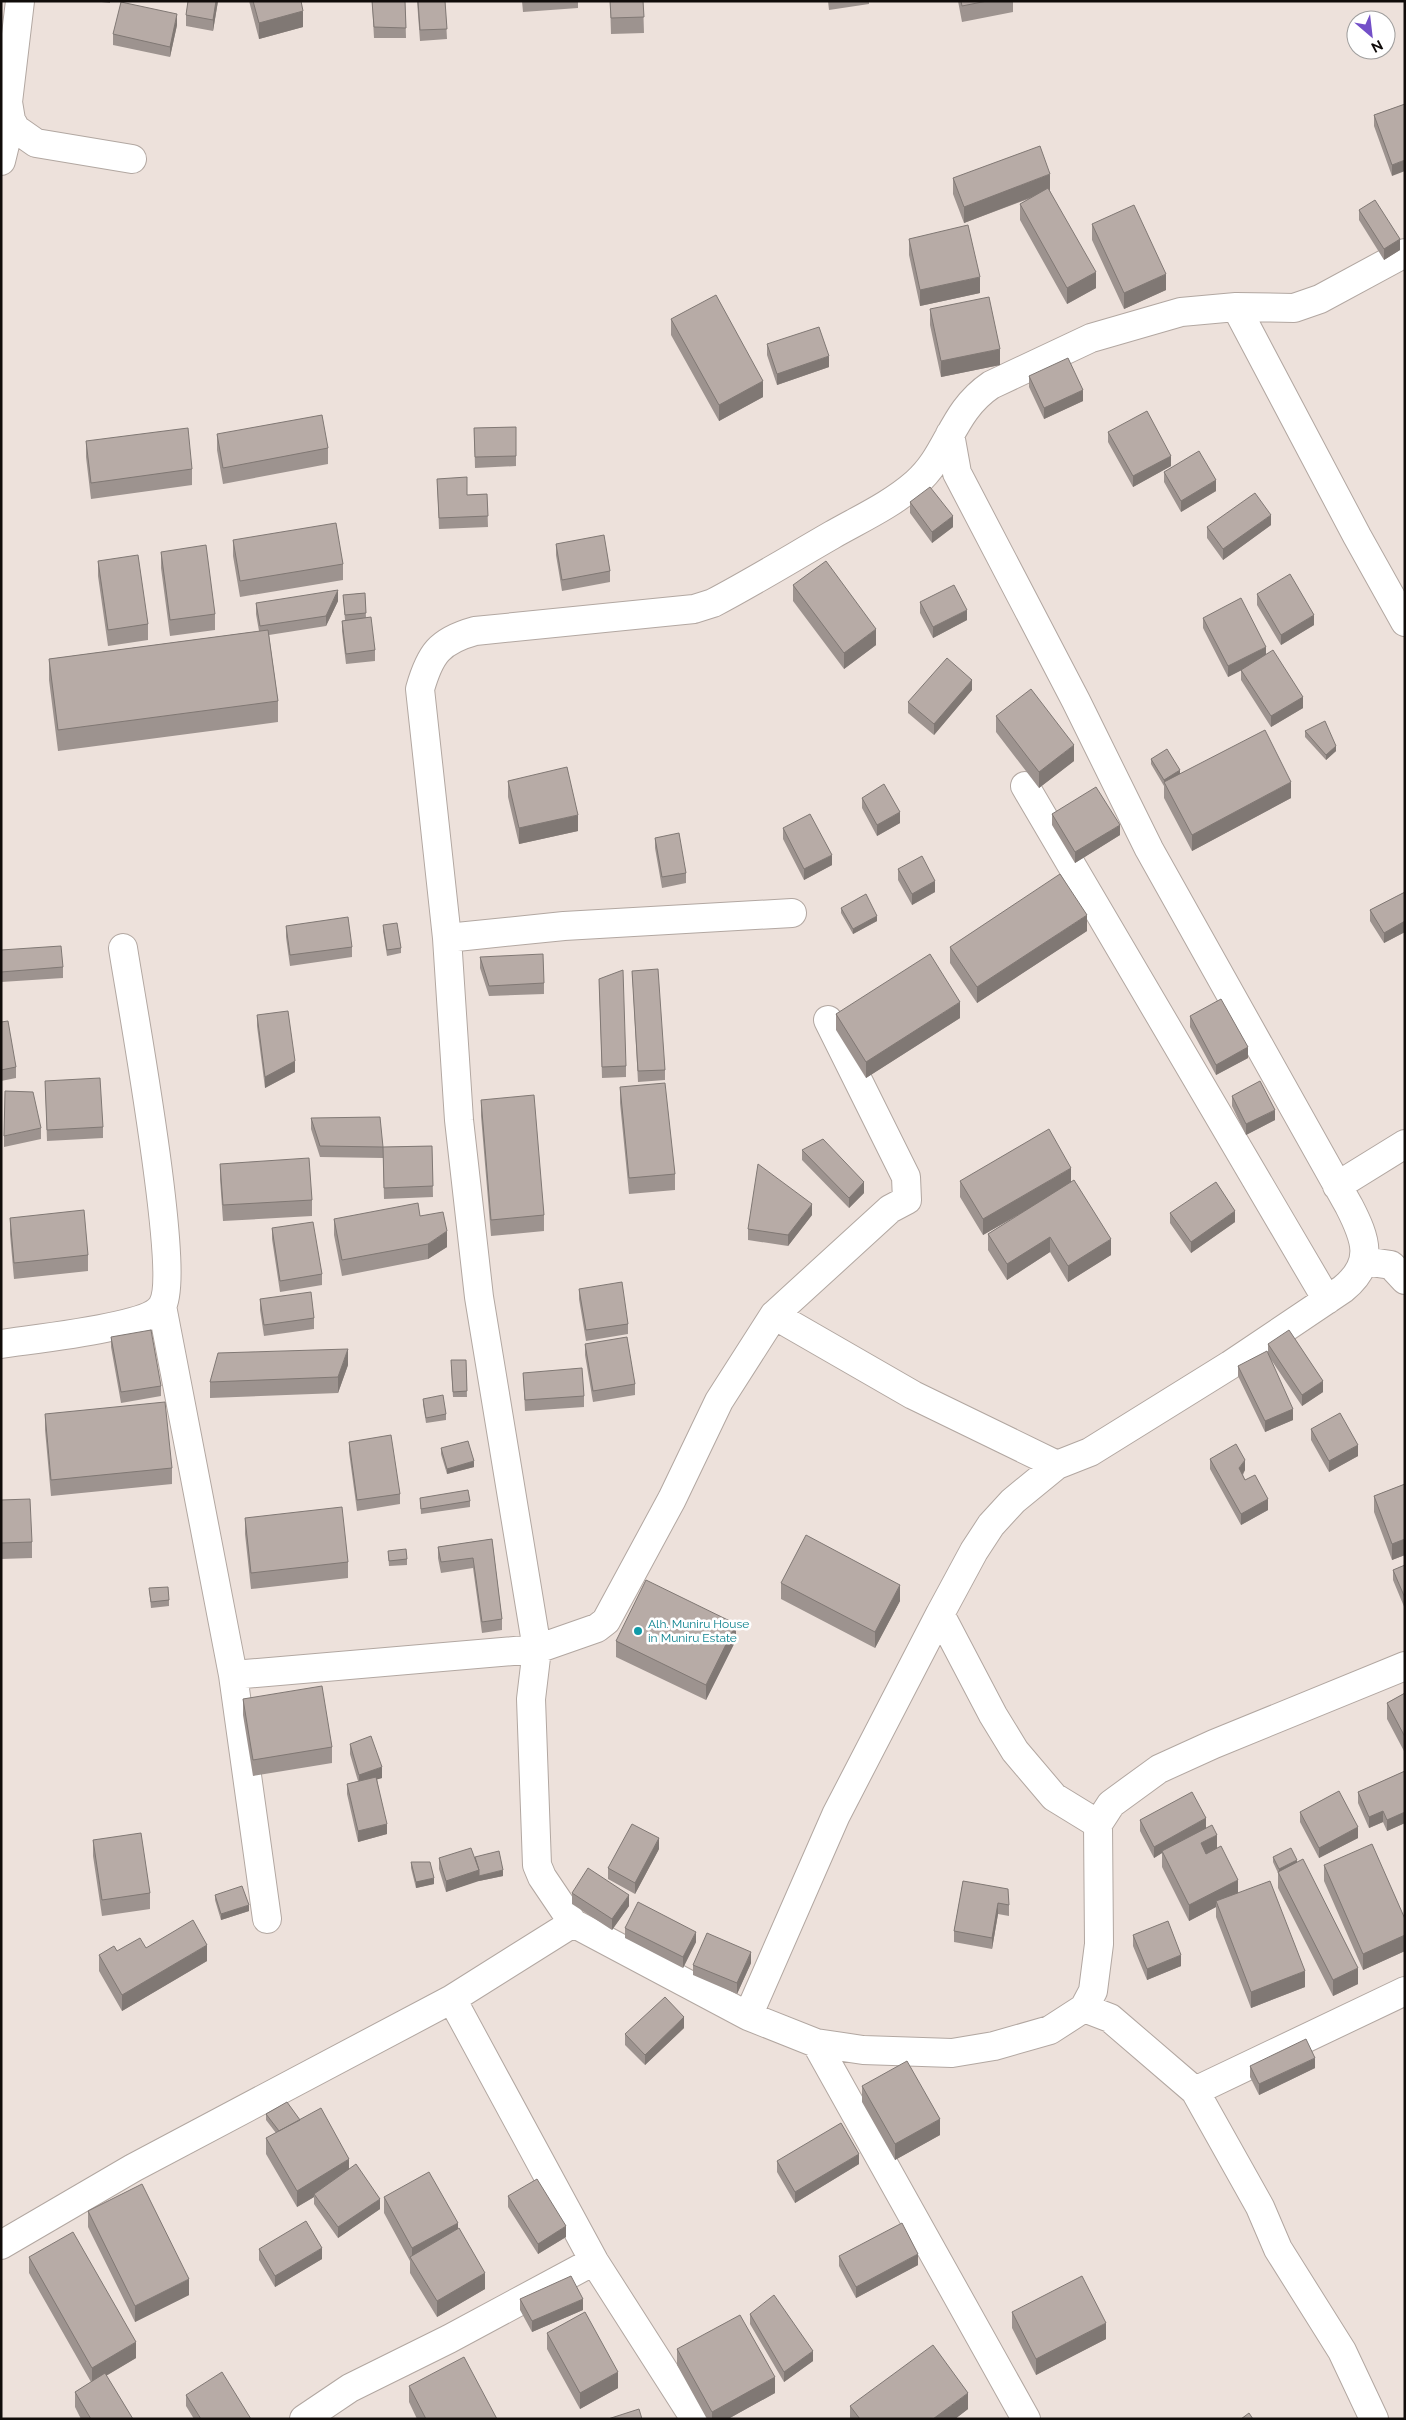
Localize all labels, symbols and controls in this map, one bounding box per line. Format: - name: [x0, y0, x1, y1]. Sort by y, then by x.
- north arrow: [1346, 10, 1396, 60]
- text: N: [1369, 37, 1386, 56]
- place label: Alh. Muniru House in Muniru Estate: [648, 1617, 749, 1645]
- marker: Alh. Muniru House in Muniru Estate: [632, 1625, 644, 1637]

